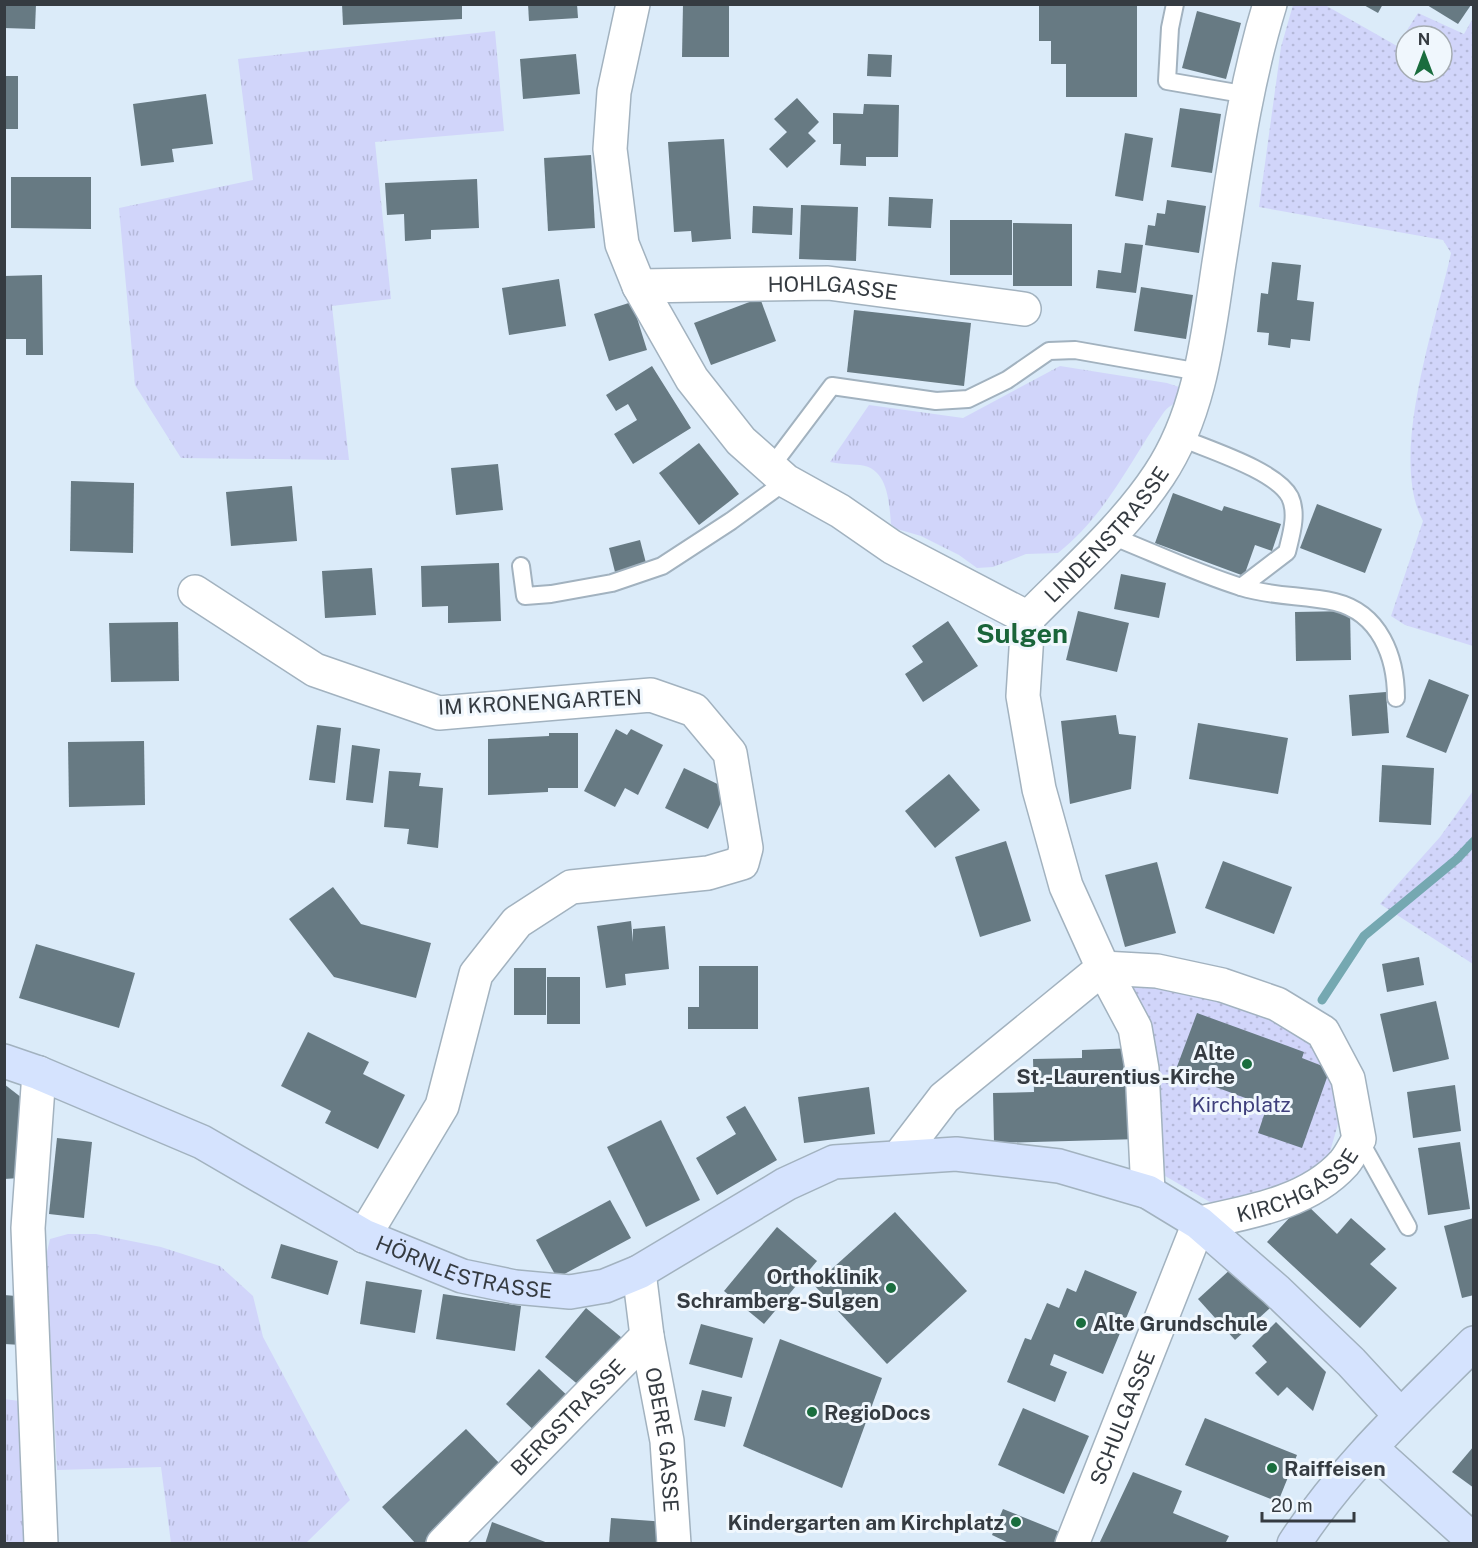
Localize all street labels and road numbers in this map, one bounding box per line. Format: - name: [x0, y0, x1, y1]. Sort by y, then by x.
- street label: HOHLGASSE: [767, 270, 899, 305]
- street label: LINDENSTRASSE: [1039, 462, 1174, 607]
- street label: IM KRONENGARTEN: [437, 684, 643, 720]
- street label: KIRCHGASSE: [1234, 1144, 1363, 1227]
- street label: HÖRNLESTRASSE: [372, 1230, 553, 1303]
- street label: SCHULGASSE: [1084, 1347, 1160, 1488]
- street label: BERGSTRASSE: [505, 1354, 630, 1480]
- street label: OBERE GASSE: [641, 1365, 684, 1513]

